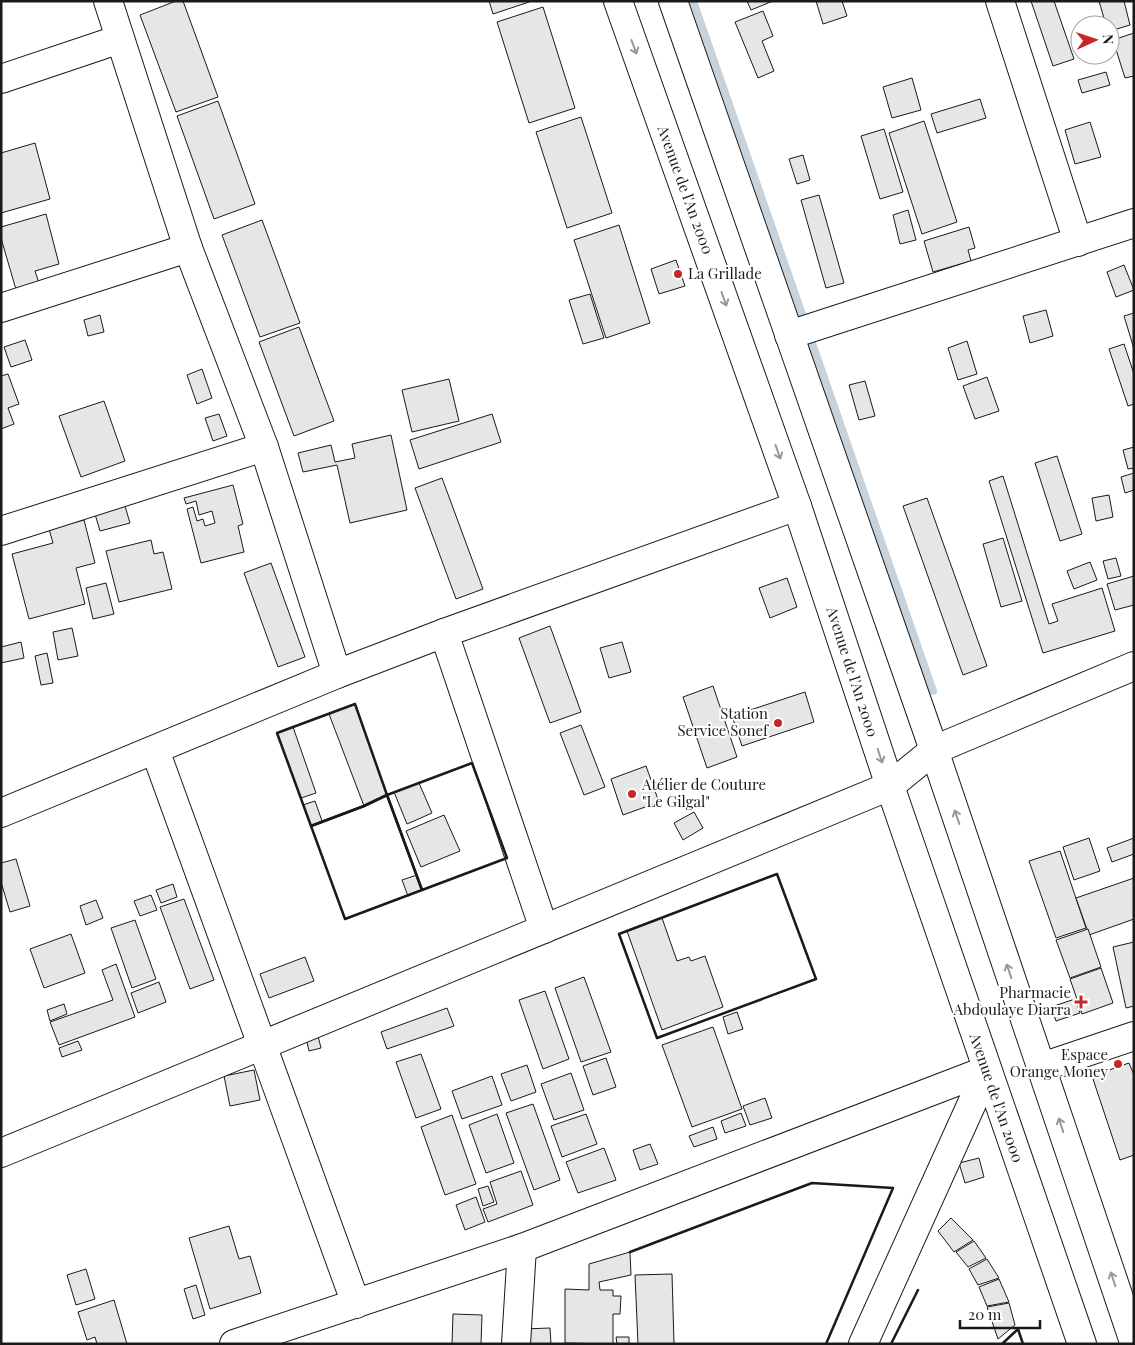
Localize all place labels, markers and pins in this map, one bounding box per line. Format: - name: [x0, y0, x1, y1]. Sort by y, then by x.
- place label: La Grillade: [688, 263, 762, 283]
- marker: La Grillade: [672, 268, 684, 280]
- place label: Station Service Sonef: [677, 703, 769, 740]
- marker: Station Service Sonef: [772, 717, 784, 729]
- place label: Atélier de Couture "Le Gilgal": [641, 774, 766, 811]
- marker: Atélier de Couture "Le Gilgal": [626, 788, 638, 800]
- place label: Pharmacie Abdoulaye Diarra: [953, 982, 1072, 1019]
- marker: Pharmacie Abdoulaye Diarra: [1075, 996, 1087, 1008]
- place label: Espace Orange Money: [1010, 1044, 1108, 1081]
- marker: Espace Orange Money: [1112, 1058, 1124, 1070]

